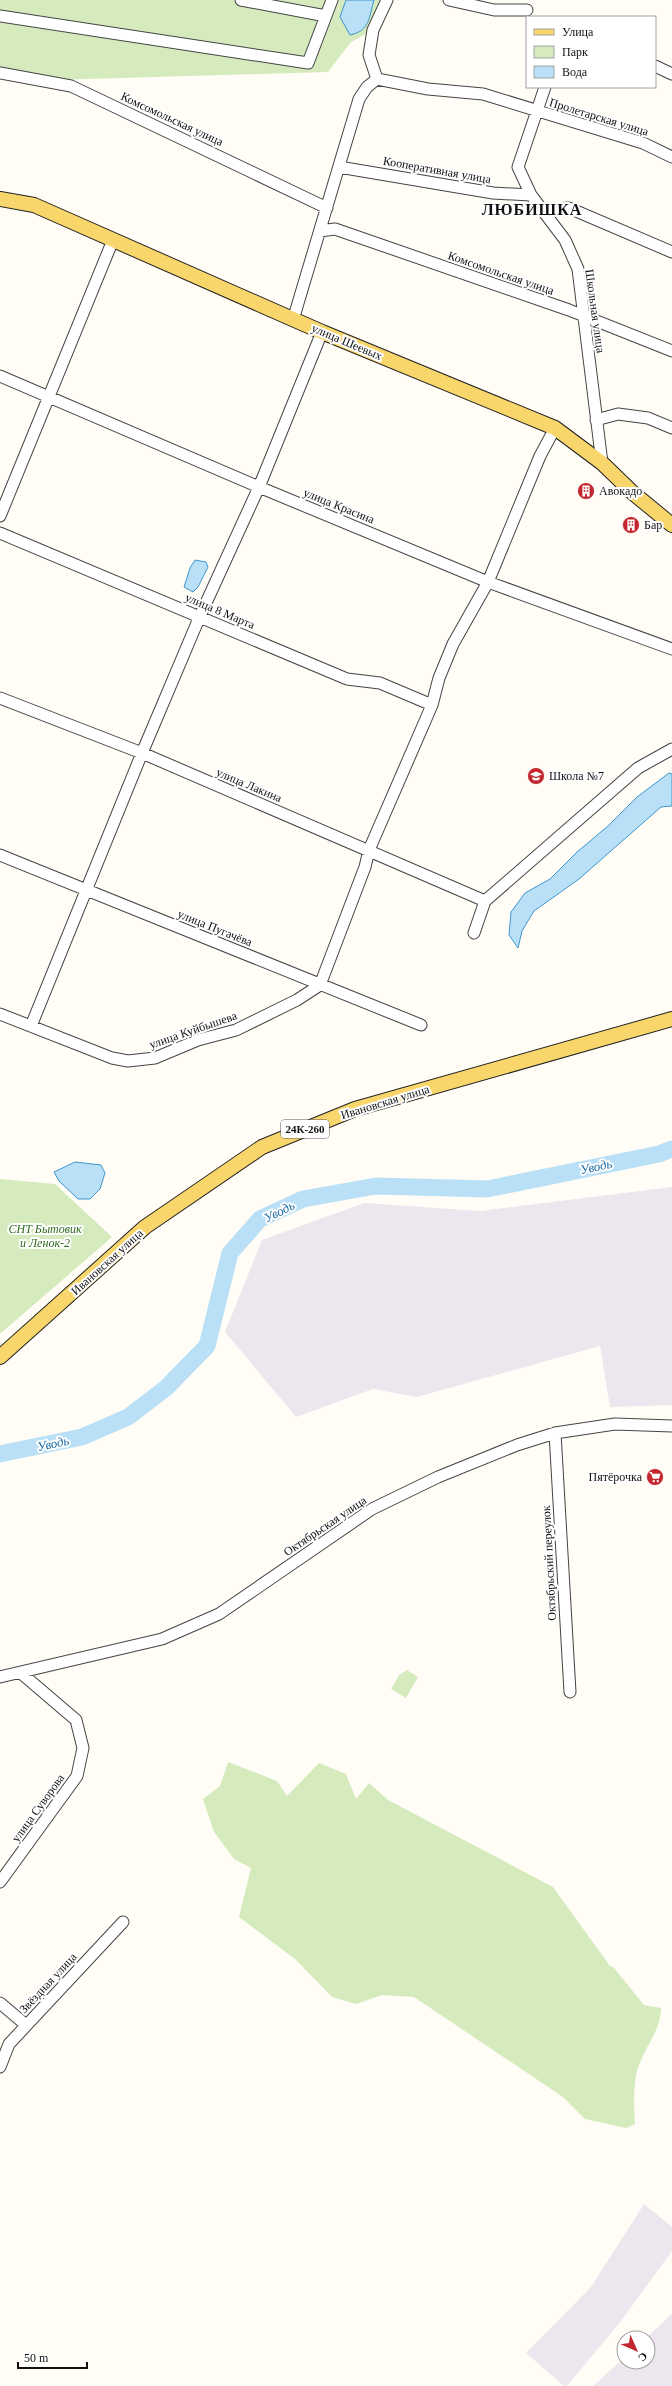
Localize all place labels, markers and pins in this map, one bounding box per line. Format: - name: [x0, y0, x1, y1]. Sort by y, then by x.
- building icon: Авокадо: [576, 481, 596, 501]
- place label: Авокадо: [599, 484, 642, 498]
- building icon: Бар: [621, 515, 641, 535]
- place label: Бар: [644, 518, 662, 532]
- school or university icon: Школа №7: [526, 766, 546, 786]
- place label: Школа №7: [549, 769, 604, 783]
- supermarket icon: Пятёрочка: [645, 1467, 665, 1487]
- place label: Пятёрочка: [589, 1470, 643, 1484]

